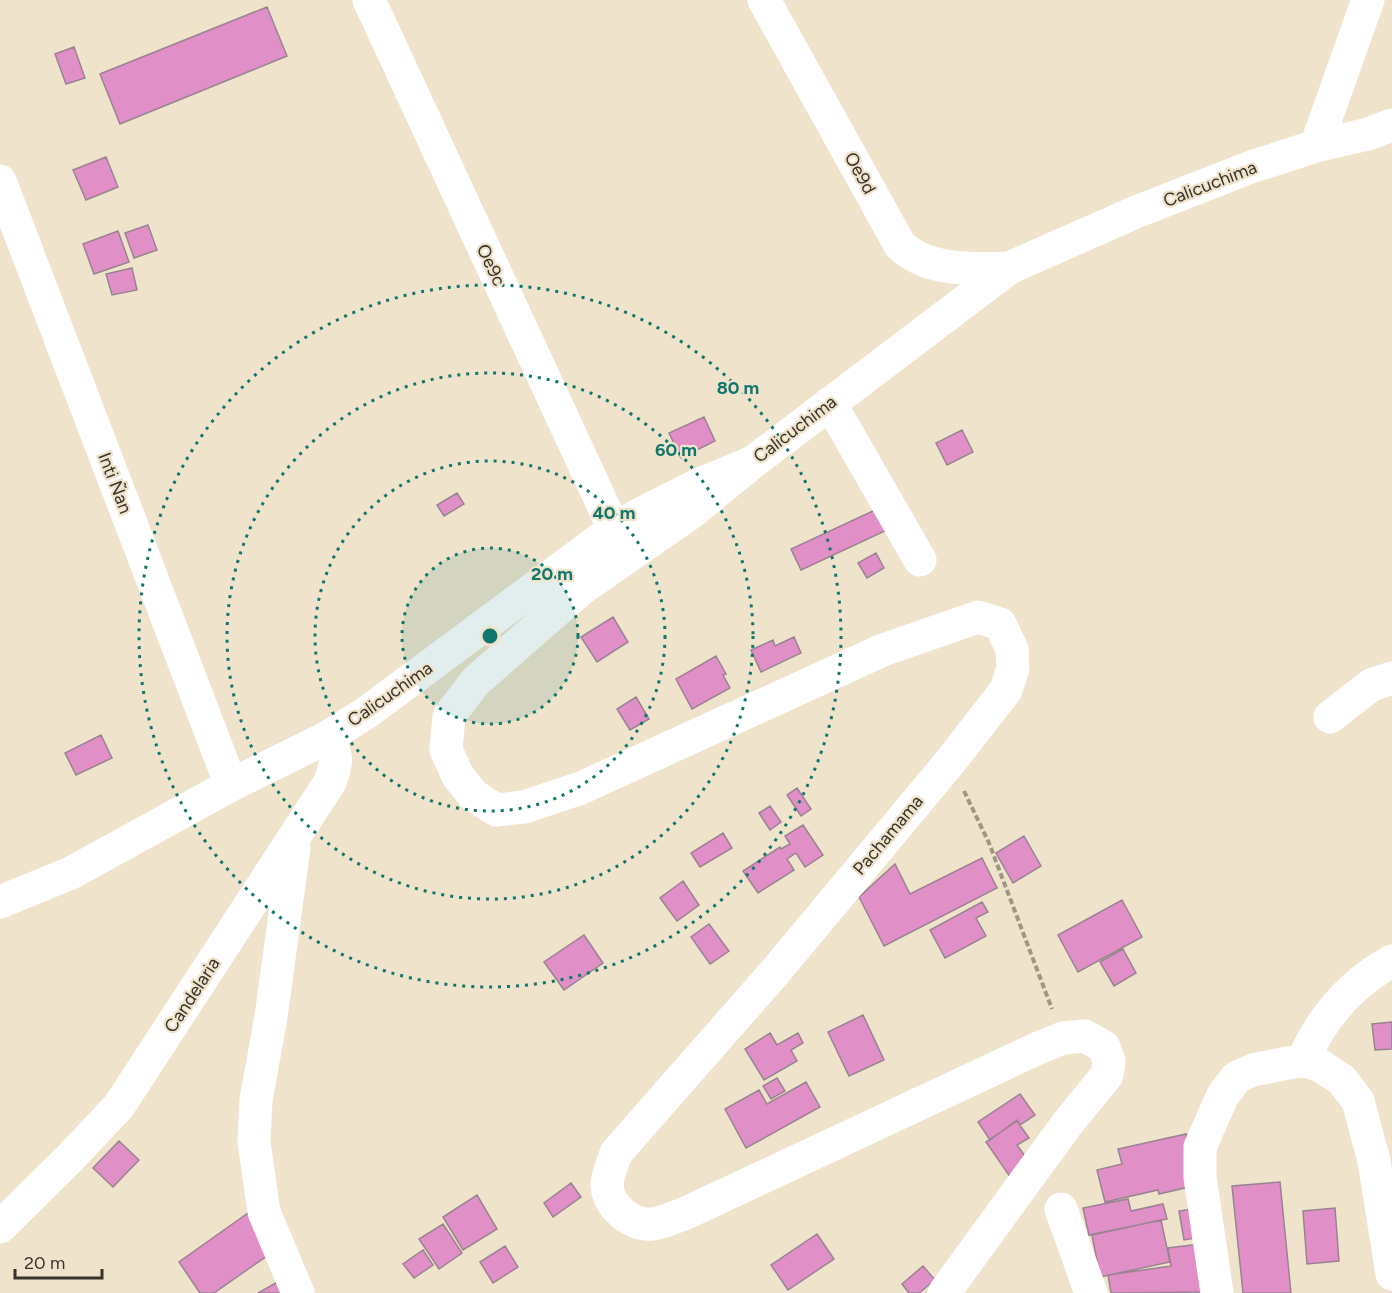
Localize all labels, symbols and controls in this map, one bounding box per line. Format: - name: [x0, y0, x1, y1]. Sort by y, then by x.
- street label: Oe9d: [840, 148, 880, 198]
- street label: Calicuchima: [1160, 156, 1260, 212]
- street label: Oe9c: [472, 241, 510, 290]
- text: 80 m: [717, 377, 759, 399]
- street label: Calicuchima: [749, 391, 841, 467]
- text: 60 m: [655, 439, 697, 461]
- street label: Inti Ñan: [93, 449, 137, 517]
- text: 40 m: [592, 502, 636, 524]
- text: 20 m: [531, 563, 573, 585]
- centre of rings: [480, 626, 500, 646]
- street label: Calicuchima: [343, 657, 437, 731]
- street label: Pachamama: [848, 791, 928, 879]
- street label: Candelaria: [160, 953, 224, 1037]
- scale bar: [15, 1242, 102, 1280]
- text: 20 m: [24, 1252, 65, 1274]

